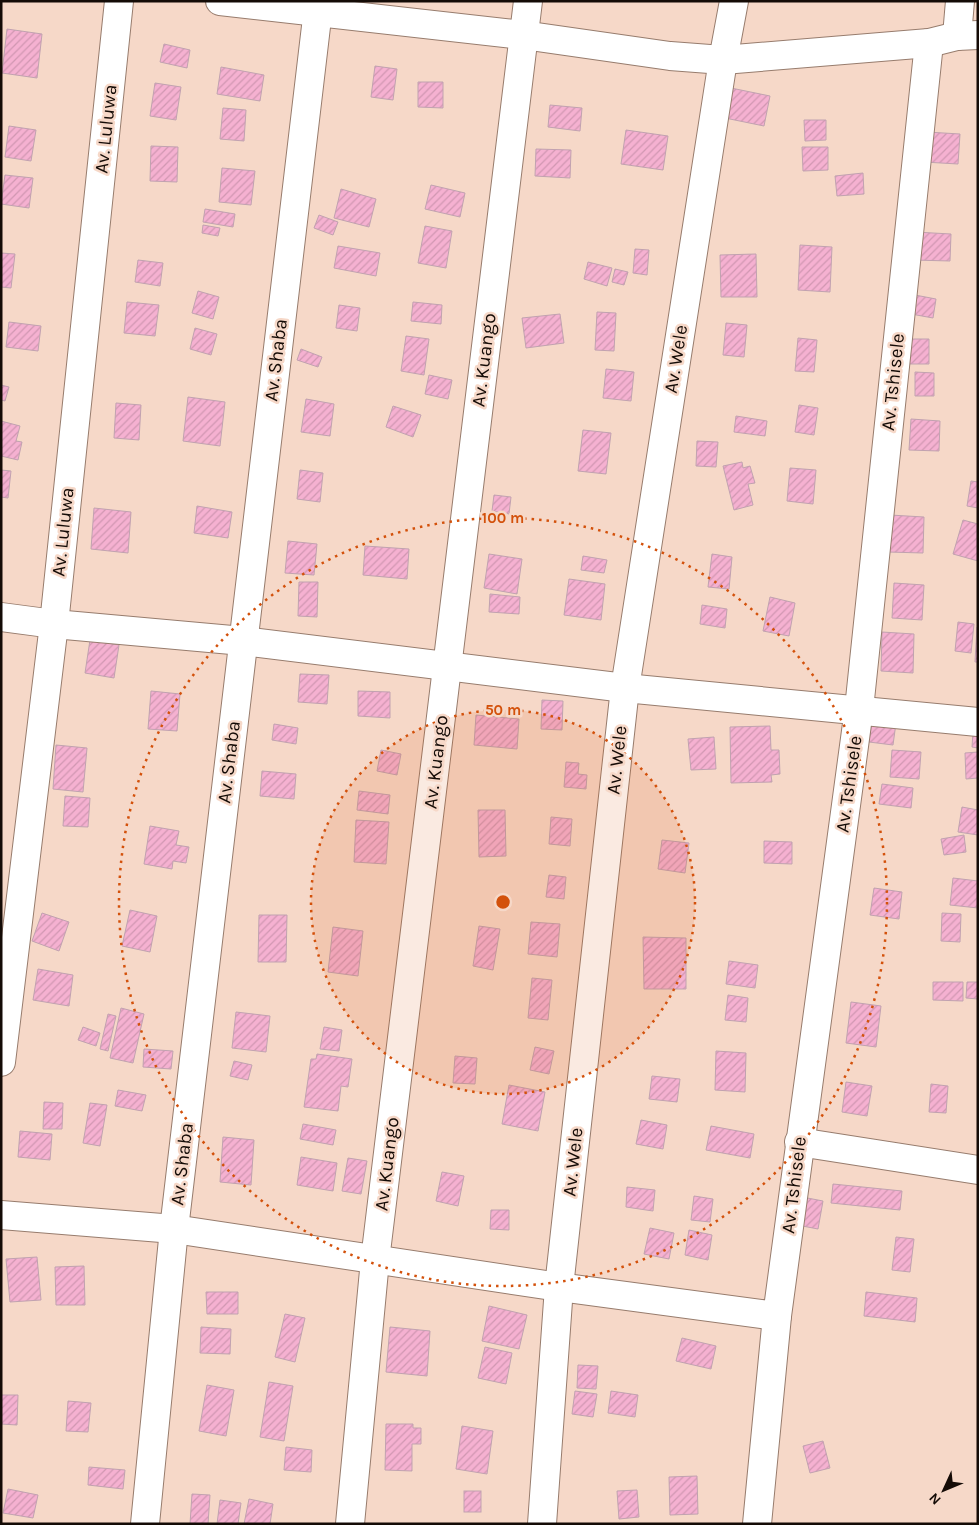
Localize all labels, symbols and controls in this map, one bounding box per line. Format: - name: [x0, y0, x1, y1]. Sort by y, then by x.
- street label: Av. Luluwa: [90, 83, 122, 175]
- street label: Av. Kuango: [467, 312, 501, 408]
- street label: Av. Shaba: [260, 317, 292, 403]
- street label: Av. Wele: [660, 323, 692, 395]
- street label: Av. Tshisele: [877, 332, 909, 432]
- street label: Av. Luluwa: [47, 486, 79, 578]
- text: 100 m: [482, 509, 524, 527]
- text: 50 m: [485, 701, 521, 719]
- street label: Av. Kuango: [419, 714, 453, 810]
- street label: Av. Shaba: [213, 719, 245, 805]
- street label: Av. Wele: [602, 724, 632, 796]
- street label: Av. Tshisele: [831, 734, 867, 834]
- centre of rings: [494, 893, 512, 911]
- street label: Av. Kuango: [370, 1116, 404, 1212]
- street label: Av. Shaba: [166, 1121, 198, 1207]
- street label: Av. Wele: [558, 1126, 588, 1198]
- street label: Av. Tshisele: [777, 1135, 811, 1235]
- north arrow: [919, 1465, 969, 1515]
- text: N: [925, 1489, 945, 1508]

